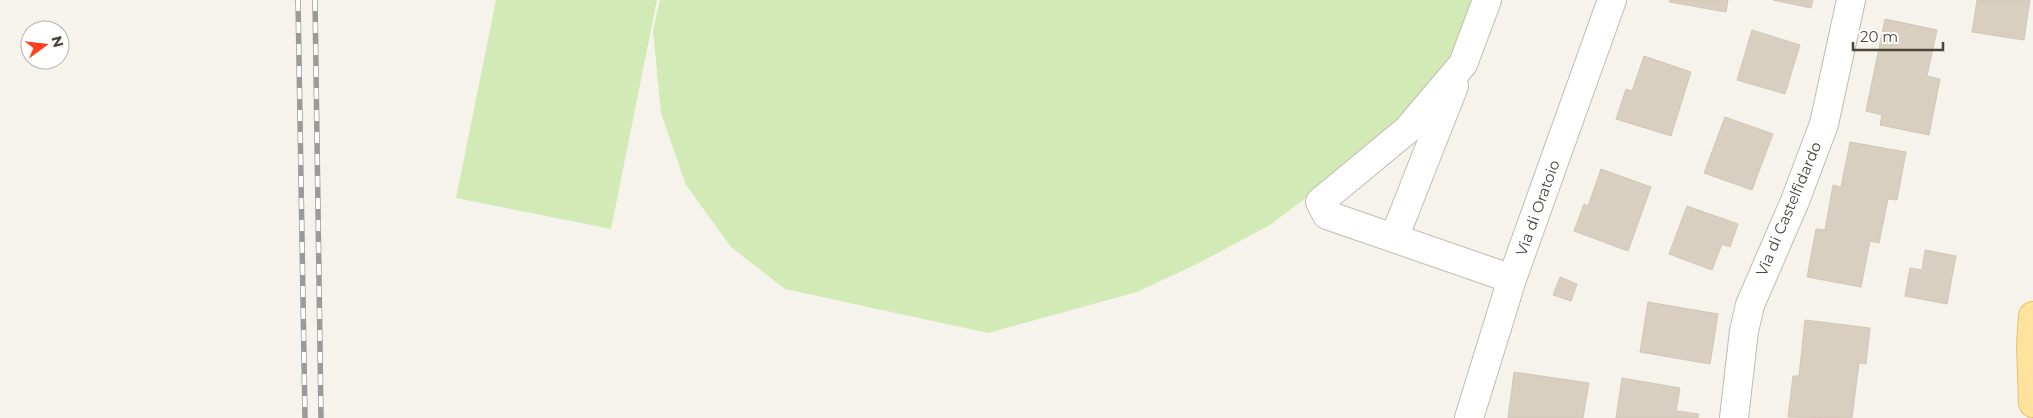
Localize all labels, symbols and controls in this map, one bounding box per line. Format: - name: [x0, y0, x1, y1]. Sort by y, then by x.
- north arrow: [20, 20, 70, 70]
- scale bar: [1853, 20, 1943, 52]
- text: 20 m: [1860, 27, 1898, 46]
- text: N: [47, 34, 68, 49]
- street label: Via di Castelfidardo: [1752, 139, 1825, 279]
- street label: Via di Oratoio: [1511, 157, 1564, 258]

